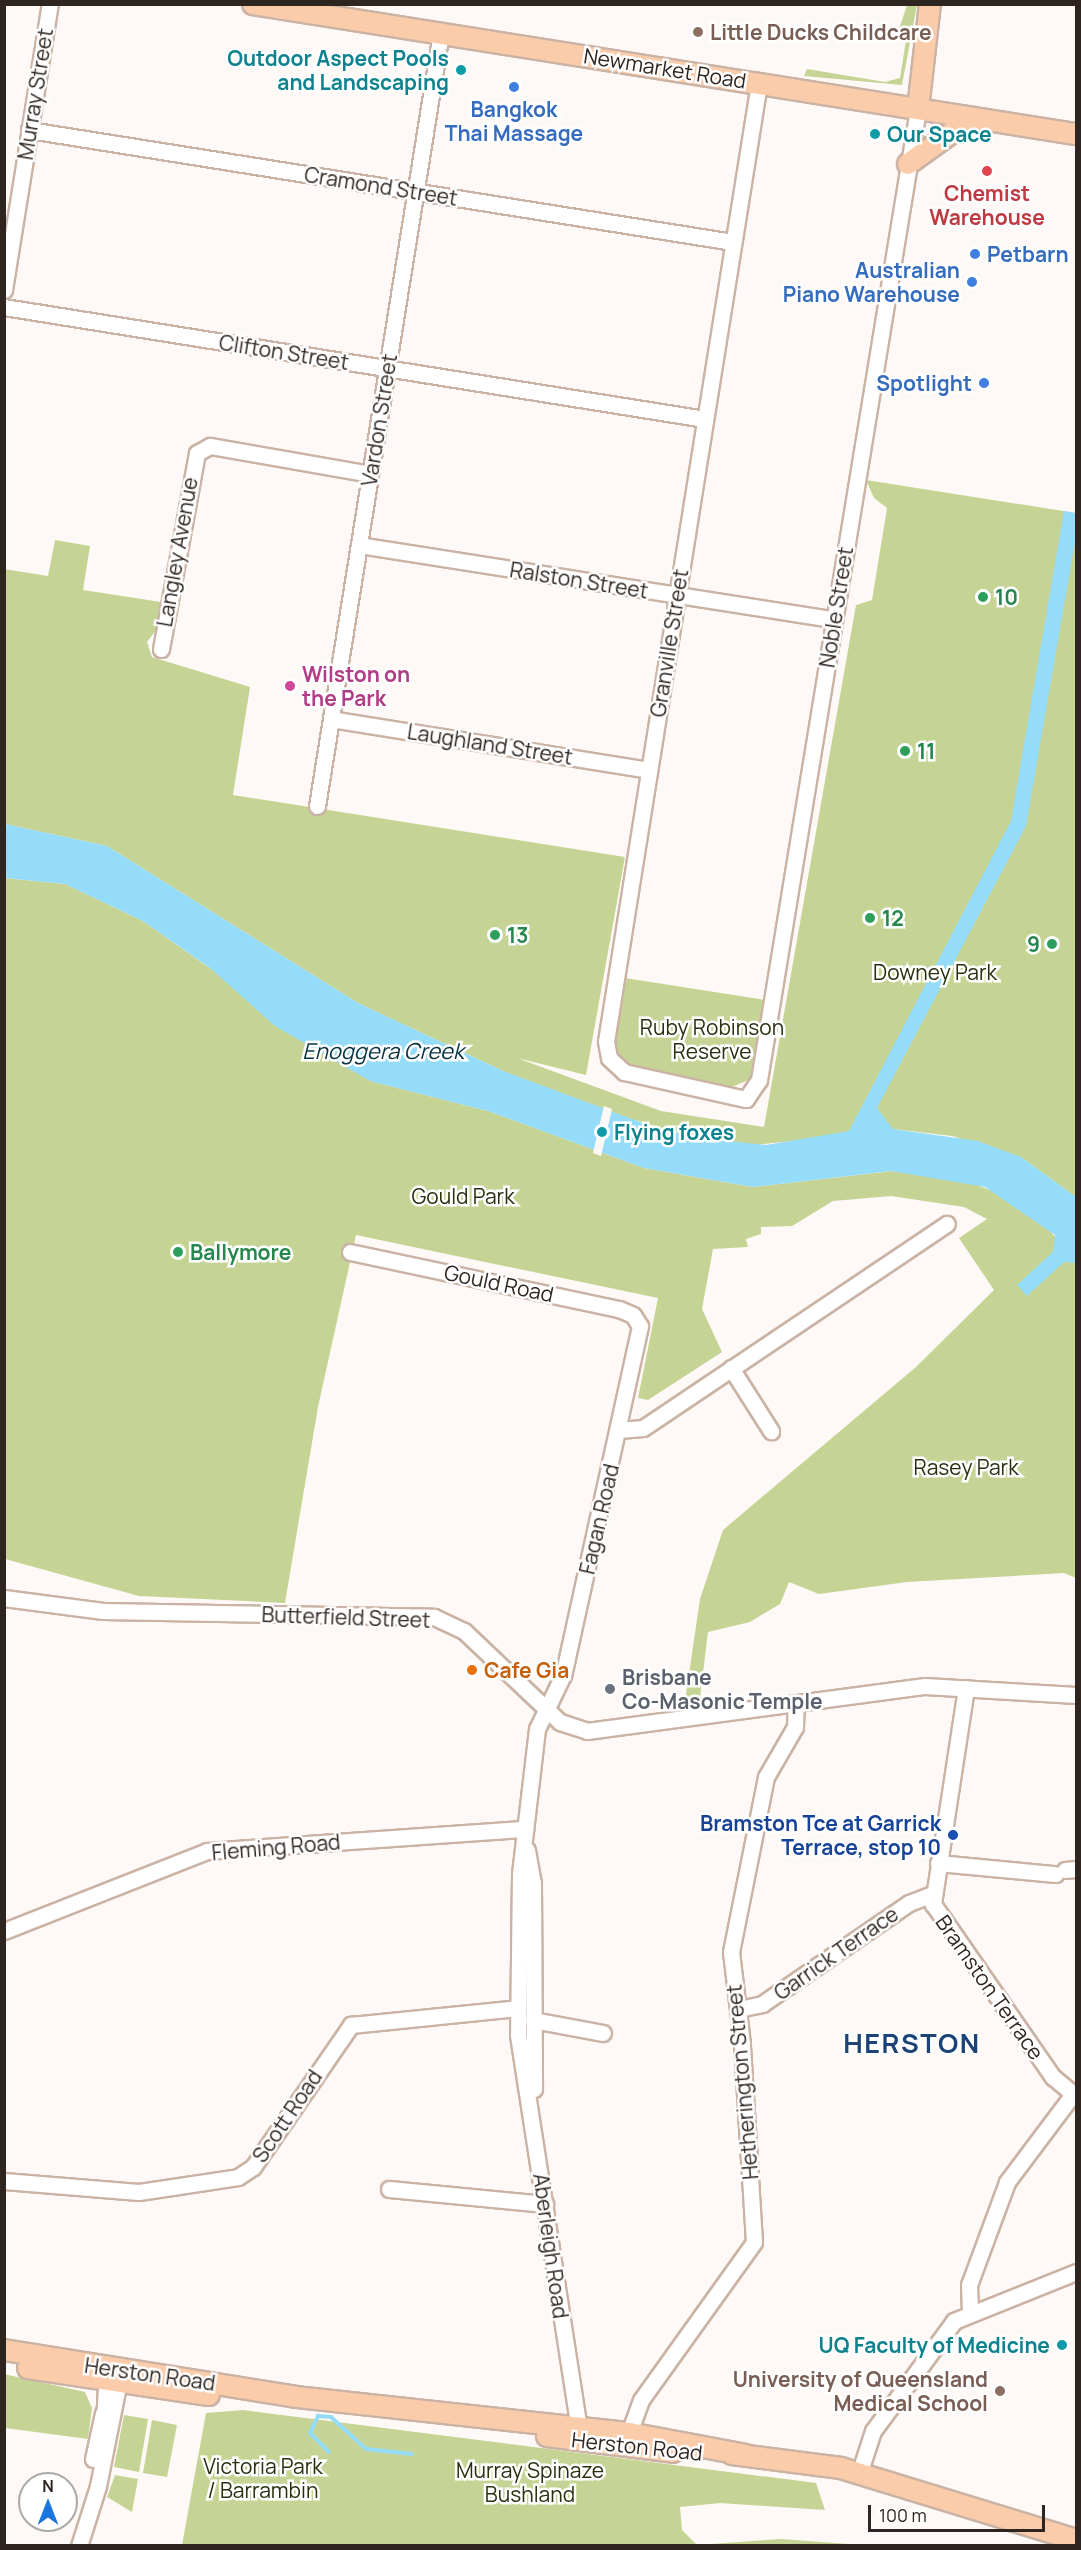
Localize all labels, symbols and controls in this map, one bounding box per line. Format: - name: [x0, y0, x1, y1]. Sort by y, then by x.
- place label: Little Ducks Childcare: [710, 19, 932, 45]
- marker: Little Ducks Childcare: [691, 25, 705, 39]
- street label: Murray Street: [12, 26, 58, 162]
- street label: Newmarket Road: [582, 43, 748, 93]
- place label: Outdoor Aspect Pools and Landscaping: [227, 45, 449, 95]
- marker: Outdoor Aspect Pools and Landscaping: [454, 63, 468, 77]
- marker: Bangkok Thai Massage: [507, 80, 521, 94]
- place label: Bangkok Thai Massage: [445, 96, 583, 146]
- place label: Our Space: [887, 121, 992, 147]
- marker: Our Space: [868, 127, 882, 141]
- street label: Cramond Street: [303, 161, 459, 211]
- marker: Chemist Warehouse: [980, 164, 994, 178]
- place label: Chemist Warehouse: [929, 180, 1045, 230]
- place label: Petbarn: [987, 241, 1069, 267]
- marker: Petbarn: [968, 247, 982, 261]
- place label: Australian Piano Warehouse: [783, 257, 960, 307]
- marker: Australian Piano Warehouse: [965, 275, 979, 289]
- street label: Clifton Street: [217, 329, 351, 375]
- street label: Vardon Street: [356, 352, 402, 488]
- place label: Spotlight: [876, 370, 972, 396]
- marker: Spotlight: [977, 376, 991, 390]
- street label: Langley Avenue: [151, 475, 203, 629]
- street label: Noble Street: [814, 545, 858, 669]
- street label: Ralston Street: [508, 557, 650, 603]
- street label: Granville Street: [645, 567, 693, 719]
- place label: 10: [995, 584, 1018, 610]
- marker: 10: [976, 590, 990, 604]
- place label: Wilston on the Park: [302, 661, 410, 711]
- marker: Wilston on the Park: [283, 679, 297, 693]
- street label: Laughland Street: [406, 718, 574, 770]
- place label: 11: [917, 738, 935, 764]
- marker: 11: [898, 744, 912, 758]
- place label: 12: [882, 905, 904, 931]
- marker: 12: [863, 911, 877, 925]
- place label: 13: [507, 922, 528, 948]
- marker: 13: [488, 928, 502, 942]
- place label: 9: [1027, 931, 1040, 957]
- marker: 9: [1045, 937, 1059, 951]
- park label: Downey Park: [873, 959, 997, 985]
- park label: Ruby Robinson Reserve: [640, 1014, 784, 1064]
- water label: Enoggera Creek: [302, 1039, 464, 1065]
- place label: Flying foxes: [614, 1119, 734, 1145]
- marker: Flying foxes: [595, 1125, 609, 1139]
- park label: Gould Park: [411, 1183, 515, 1209]
- place label: Ballymore: [190, 1239, 291, 1265]
- marker: Ballymore: [171, 1245, 185, 1259]
- street label: Gould Road: [442, 1259, 556, 1307]
- park label: Rasey Park: [913, 1454, 1019, 1480]
- street label: Fagan Road: [574, 1461, 624, 1577]
- street label: Butterfield Street: [261, 1601, 431, 1633]
- place label: Cafe Gia: [484, 1657, 569, 1683]
- marker: Cafe Gia: [465, 1663, 479, 1677]
- place label: Brisbane Co-Masonic Temple: [622, 1664, 823, 1714]
- marker: Brisbane Co-Masonic Temple: [603, 1682, 617, 1696]
- place label: Bramston Tce at Garrick Terrace, stop 10: [700, 1810, 941, 1860]
- marker: Bramston Tce at Garrick Terrace, stop 10: [946, 1828, 960, 1842]
- street label: Fleming Road: [211, 1829, 341, 1865]
- street label: Garrick Terrace: [769, 1901, 903, 2005]
- street label: Bramston Terrace: [931, 1910, 1049, 2064]
- street label: Hetherington Street: [721, 1983, 763, 2181]
- district label: HERSTON: [843, 2027, 981, 2059]
- street label: Scott Road: [247, 2065, 327, 2167]
- street label: Aberleigh Road: [528, 2172, 574, 2320]
- place label: UQ Faculty of Medicine: [819, 2332, 1050, 2358]
- marker: UQ Faculty of Medicine: [1055, 2338, 1069, 2352]
- street label: Herston Road: [83, 2352, 217, 2396]
- place label: University of Queensland Medical School: [733, 2366, 988, 2416]
- marker: University of Queensland Medical School: [993, 2384, 1007, 2398]
- street label: Herston Road: [570, 2427, 704, 2465]
- park label: Victoria Park / Barrambin: [203, 2453, 323, 2503]
- park label: Murray Spinaze Bushland: [456, 2457, 604, 2507]
- north arrow: [18, 2472, 78, 2532]
- text: N: [42, 2475, 54, 2497]
- scale bar: [871, 2493, 1048, 2531]
- text: 100 m: [879, 2503, 927, 2527]

